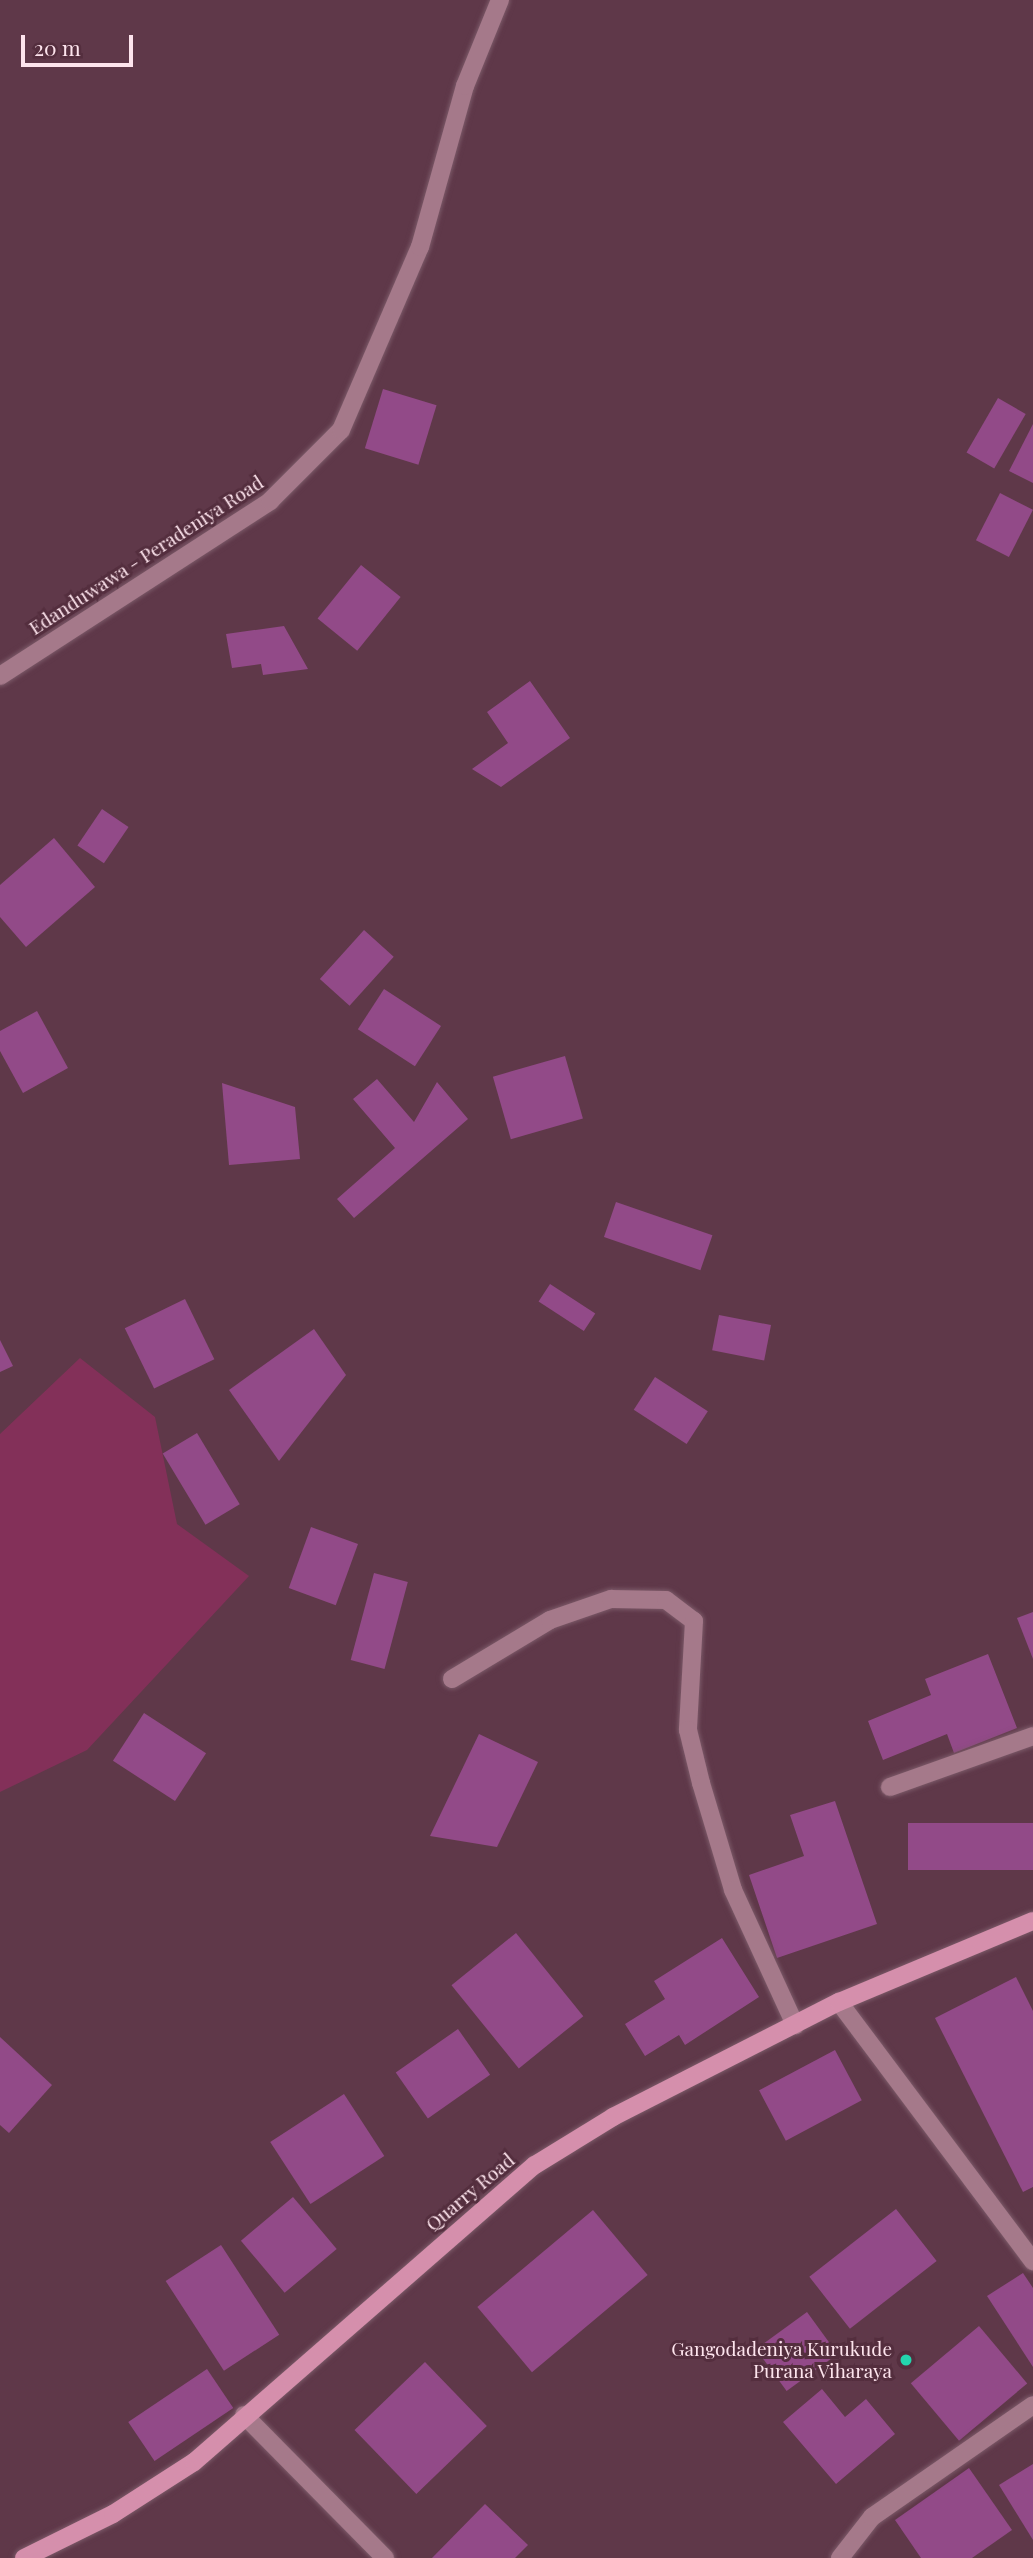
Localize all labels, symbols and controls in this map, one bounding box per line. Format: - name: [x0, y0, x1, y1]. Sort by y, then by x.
- scale bar: [24, 21, 136, 65]
- text: 20 m: [34, 33, 81, 61]
- street label: Edanduwawa - Peradeniya Road: [24, 471, 268, 639]
- street label: Quarry Road: [421, 2148, 519, 2236]
- place label: Gangodadeniya Kurukude Purana Viharaya: [671, 2338, 892, 2382]
- marker: Gangodadeniya Kurukude Purana Viharaya: [898, 2352, 914, 2368]

